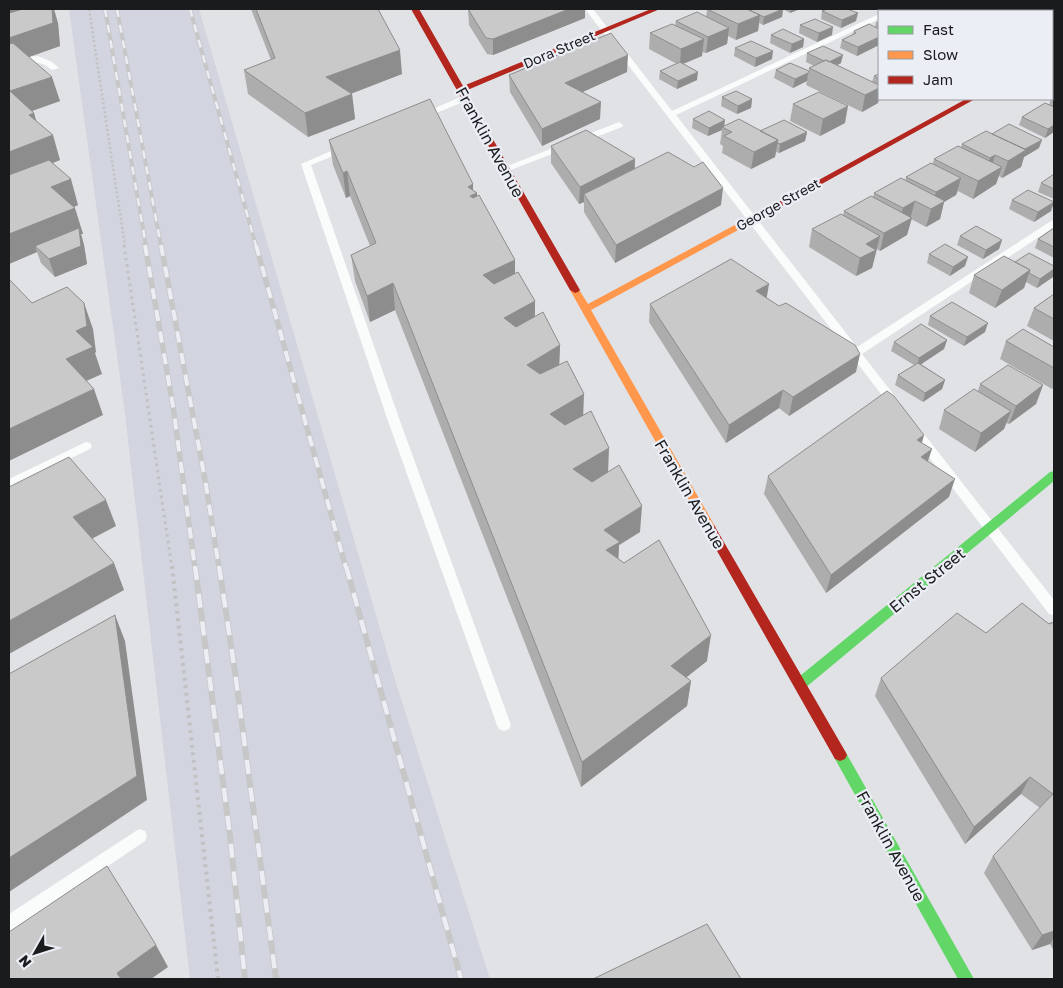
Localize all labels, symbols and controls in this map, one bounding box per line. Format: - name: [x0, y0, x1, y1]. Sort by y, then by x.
- legend: [878, 10, 1053, 100]
- text: Fast: [923, 20, 954, 38]
- street label: Dora Street: [521, 26, 597, 72]
- text: Slow: [923, 45, 958, 63]
- text: Jam: [923, 70, 953, 88]
- street label: Franklin Avenue: [451, 83, 529, 201]
- street label: George Street: [733, 174, 823, 234]
- street label: Franklin Avenue: [651, 436, 729, 552]
- street label: Ernst Street: [885, 543, 969, 617]
- street label: Franklin Avenue: [852, 787, 930, 905]
- north arrow: [10, 928, 60, 978]
- text: N: [15, 952, 34, 971]

